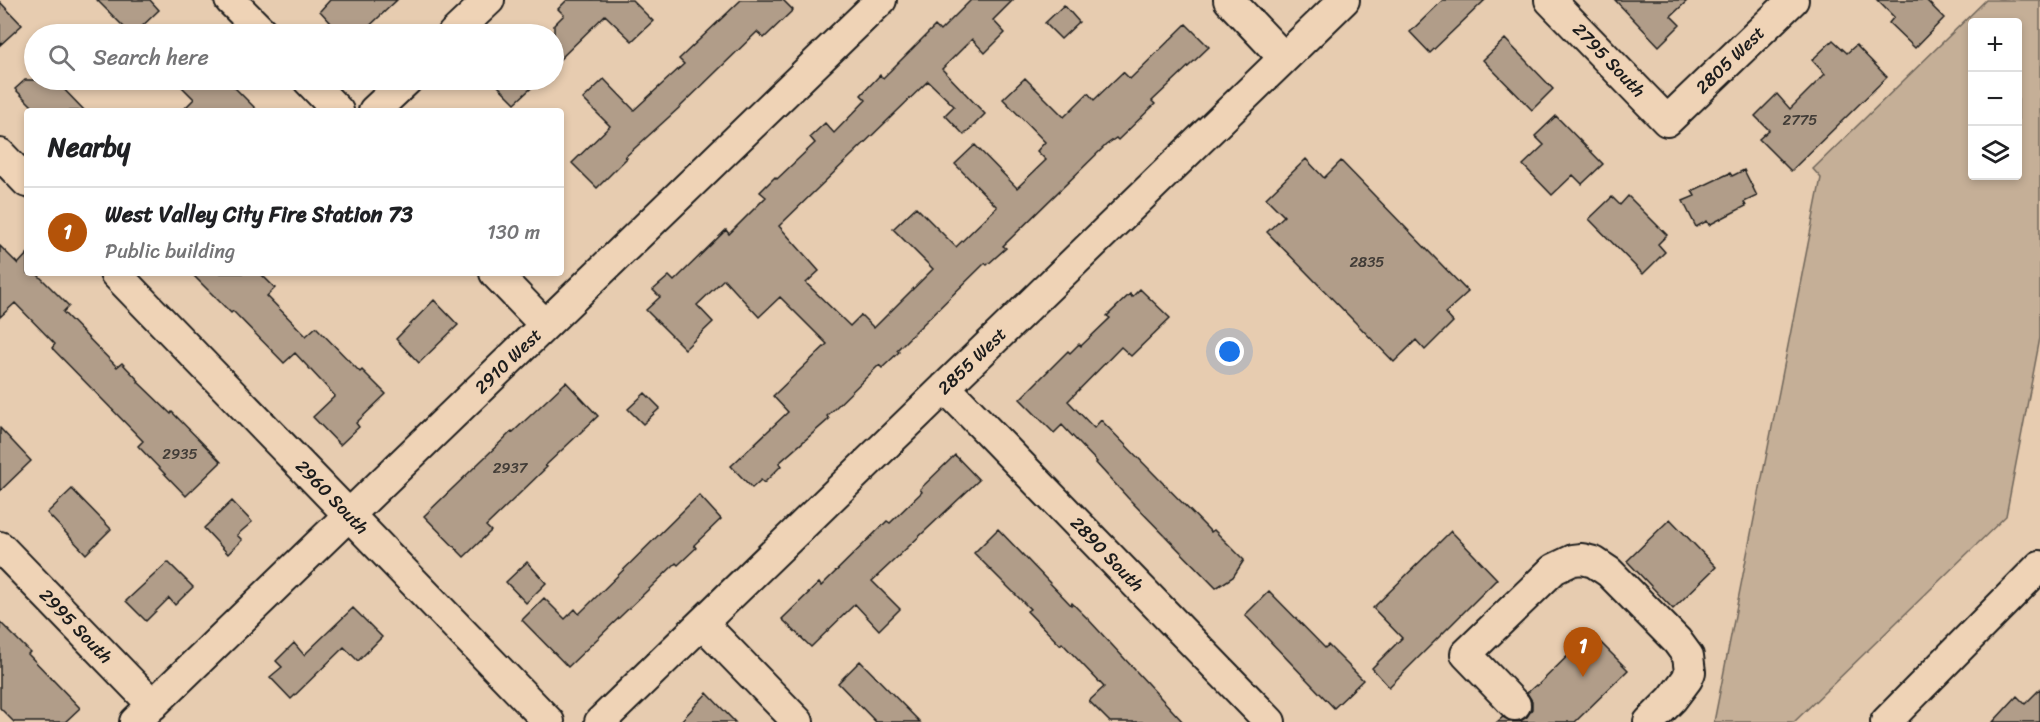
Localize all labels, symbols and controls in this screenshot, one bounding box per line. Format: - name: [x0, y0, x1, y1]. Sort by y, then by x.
- street label: 2795 South: [1565, 15, 1653, 105]
- street label: 2805 West: [1687, 18, 1773, 102]
- map controls: [1968, 18, 2022, 180]
- button: +: [1968, 18, 2022, 72]
- search box: [24, 24, 564, 90]
- text: Search here: [93, 38, 209, 77]
- icon: search: [45, 41, 78, 74]
- button: −: [1968, 72, 2022, 126]
- house number: 2775: [1783, 107, 1817, 133]
- text: Nearby: [48, 124, 130, 170]
- button: layers: [1968, 126, 2022, 180]
- text: West Valley City Fire Station 73: [105, 195, 413, 234]
- text: 1: [63, 215, 72, 250]
- text: 130 m: [487, 215, 540, 250]
- text: Public building: [105, 234, 235, 269]
- house number: 2835: [1349, 249, 1385, 275]
- street label: 2855 West: [930, 319, 1015, 403]
- street label: 2910 West: [466, 320, 550, 402]
- your location: [1215, 337, 1244, 366]
- house number: 2935: [162, 441, 198, 467]
- street label: 2960 South: [287, 452, 377, 542]
- house number: 2937: [493, 455, 529, 481]
- street label: 2890 South: [1062, 508, 1152, 600]
- street label: 2995 South: [31, 581, 121, 671]
- pin: 1: [1564, 628, 1602, 677]

